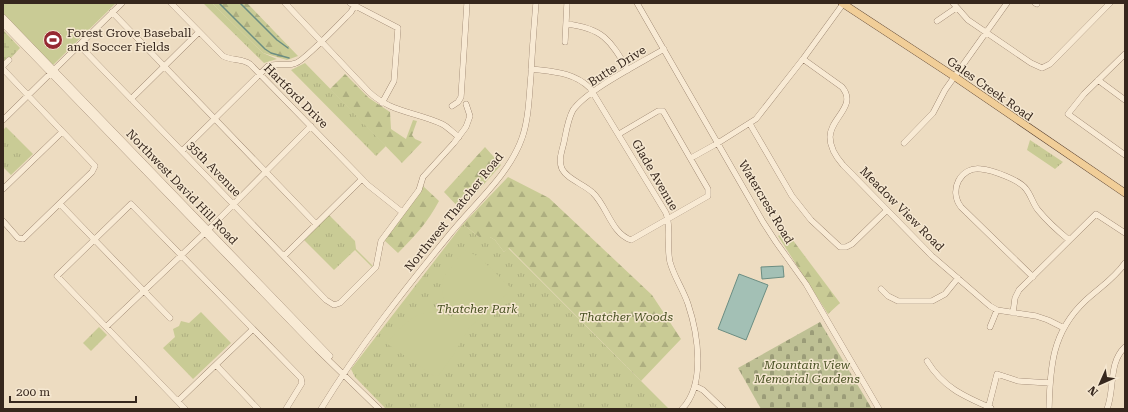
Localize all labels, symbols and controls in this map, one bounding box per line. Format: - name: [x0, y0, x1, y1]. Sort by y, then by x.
- place label: Forest Grove Baseball and Soccer Fields: [67, 26, 192, 54]
- sports icon: Forest Grove Baseball and Soccer Fields: [42, 29, 64, 51]
- street label: Butte Drive: [586, 43, 649, 89]
- street label: Gales Creek Road: [944, 54, 1036, 124]
- street label: Hartford Drive: [261, 61, 331, 131]
- street label: Northwest David Hill Road: [123, 127, 241, 248]
- street label: Glade Avenue: [629, 137, 681, 213]
- street label: 35th Avenue: [184, 138, 244, 200]
- street label: Northwest Thatcher Road: [402, 150, 506, 274]
- street label: Watercrest Road: [736, 158, 797, 246]
- street label: Meadow View Road: [857, 164, 947, 254]
- park label: Thatcher Park: [437, 302, 518, 316]
- park label: Thatcher Woods: [579, 310, 673, 324]
- park label: Mountain View Memorial Gardens: [753, 358, 860, 386]
- north arrow: [1080, 364, 1120, 404]
- scale bar: [10, 378, 136, 404]
- text: N: [1085, 383, 1101, 398]
- text: 200 m: [16, 385, 50, 399]

